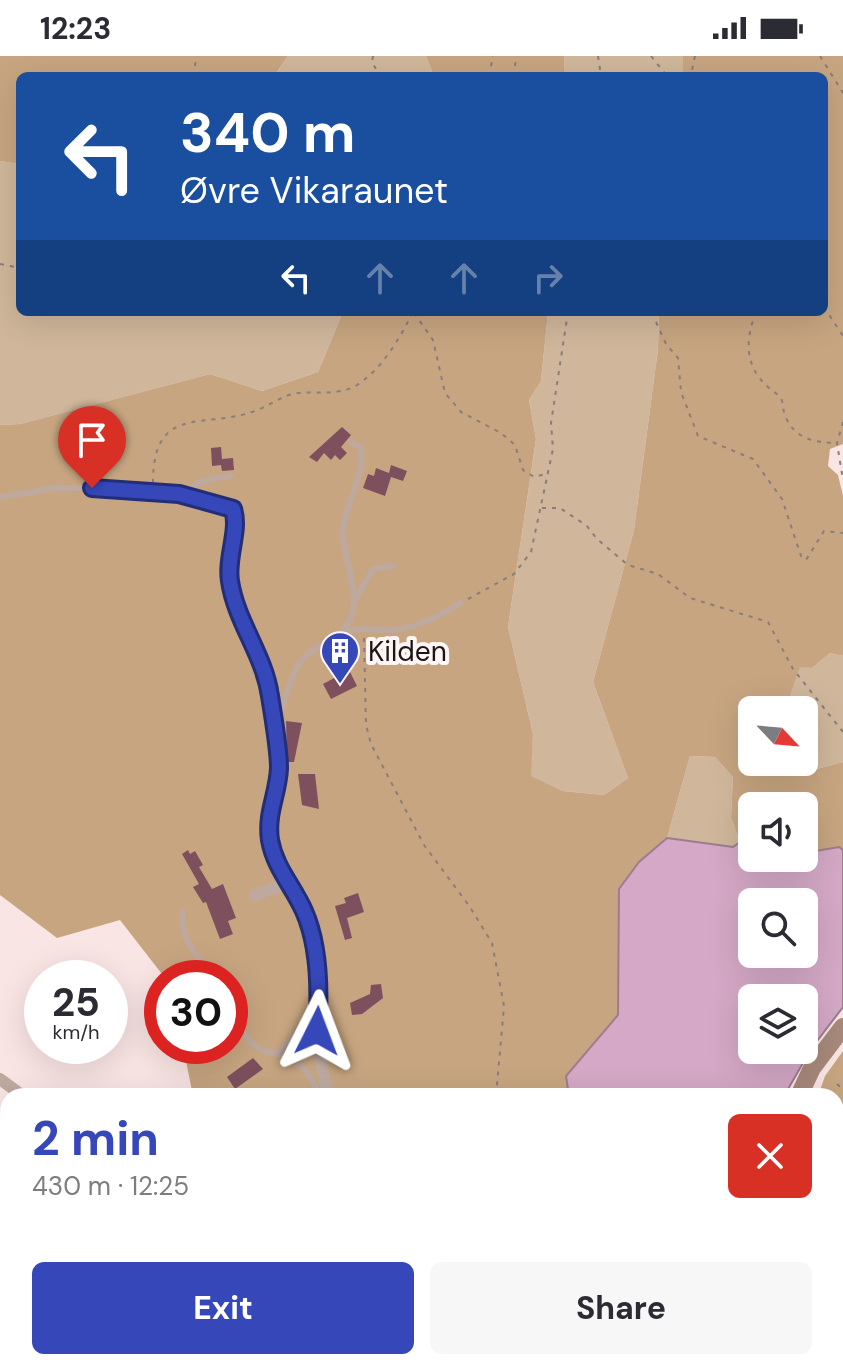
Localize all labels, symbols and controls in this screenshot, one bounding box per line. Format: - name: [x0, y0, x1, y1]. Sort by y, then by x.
- text: 12:23: [40, 9, 111, 48]
- text: 340 m: [180, 96, 355, 169]
- icon: left: [48, 104, 152, 208]
- text: Øvre Vikaraunet: [180, 167, 448, 214]
- icon: left: [274, 256, 318, 300]
- icon: ahead: [358, 256, 402, 300]
- icon: ahead: [442, 256, 486, 300]
- icon: right: [526, 256, 570, 300]
- pin: [58, 406, 126, 488]
- icon: arrive: [70, 418, 114, 462]
- building icon: Kilden: [319, 630, 361, 685]
- place label: Kilden: [368, 633, 447, 670]
- north arrow: [738, 696, 818, 776]
- map controls: [738, 696, 818, 1064]
- button: sound: [738, 792, 818, 872]
- button: search: [738, 888, 818, 968]
- speed limit sign: 30: [144, 960, 248, 1064]
- text: 25: [52, 976, 100, 1028]
- button: layers: [738, 984, 818, 1064]
- position arrow: [275, 989, 359, 1073]
- text: km/h: [52, 1019, 100, 1045]
- text: 2 min: [32, 1107, 159, 1170]
- button: close: [728, 1114, 812, 1198]
- text: 430 m · 12:25: [32, 1169, 189, 1203]
- button: Exit: [32, 1262, 414, 1354]
- button: Share: [430, 1262, 812, 1354]

